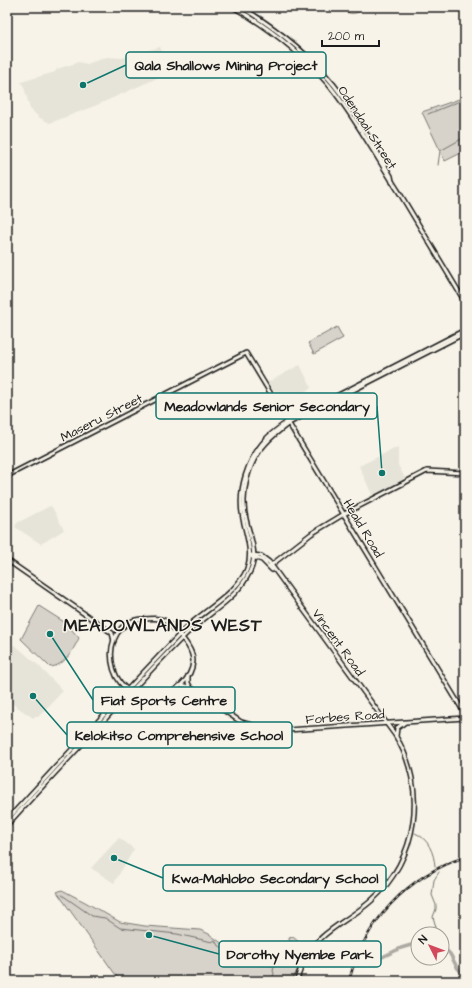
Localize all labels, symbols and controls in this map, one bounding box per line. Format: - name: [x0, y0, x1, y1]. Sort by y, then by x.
- scale bar: [322, 22, 379, 48]
- text: 200 m: [328, 28, 365, 45]
- callout: Qala Shallows Mining Project: [126, 52, 326, 78]
- text: Qala Shallows Mining Project: [134, 56, 318, 77]
- street label: Odendaal Street: [333, 82, 401, 173]
- street label: Maseru Street: [57, 389, 146, 446]
- callout: Meadowlands Senior Secondary: [156, 393, 377, 419]
- text: Meadowlands Senior Secondary: [164, 397, 370, 417]
- street label: Heald Road: [339, 496, 388, 561]
- street label: Vincent Road: [308, 605, 369, 680]
- district label: MEADOWLANDS WEST: [63, 614, 263, 638]
- callout: Fiat Sports Centre: [93, 687, 235, 713]
- text: Fiat Sports Centre: [101, 691, 228, 711]
- street label: Forbes Road: [305, 705, 386, 729]
- callout: Kelokitso Comprehensive School: [67, 722, 292, 748]
- text: Kelokitso Comprehensive School: [75, 726, 284, 746]
- callout: Kwa-Mahlobo Secondary School: [163, 865, 386, 891]
- text: Kwa-Mahlobo Secondary School: [172, 869, 379, 889]
- north arrow: [410, 926, 450, 966]
- text: N: [415, 932, 431, 947]
- callout: Dorothy Nyembe Park: [219, 941, 381, 967]
- text: Dorothy Nyembe Park: [227, 945, 374, 965]

